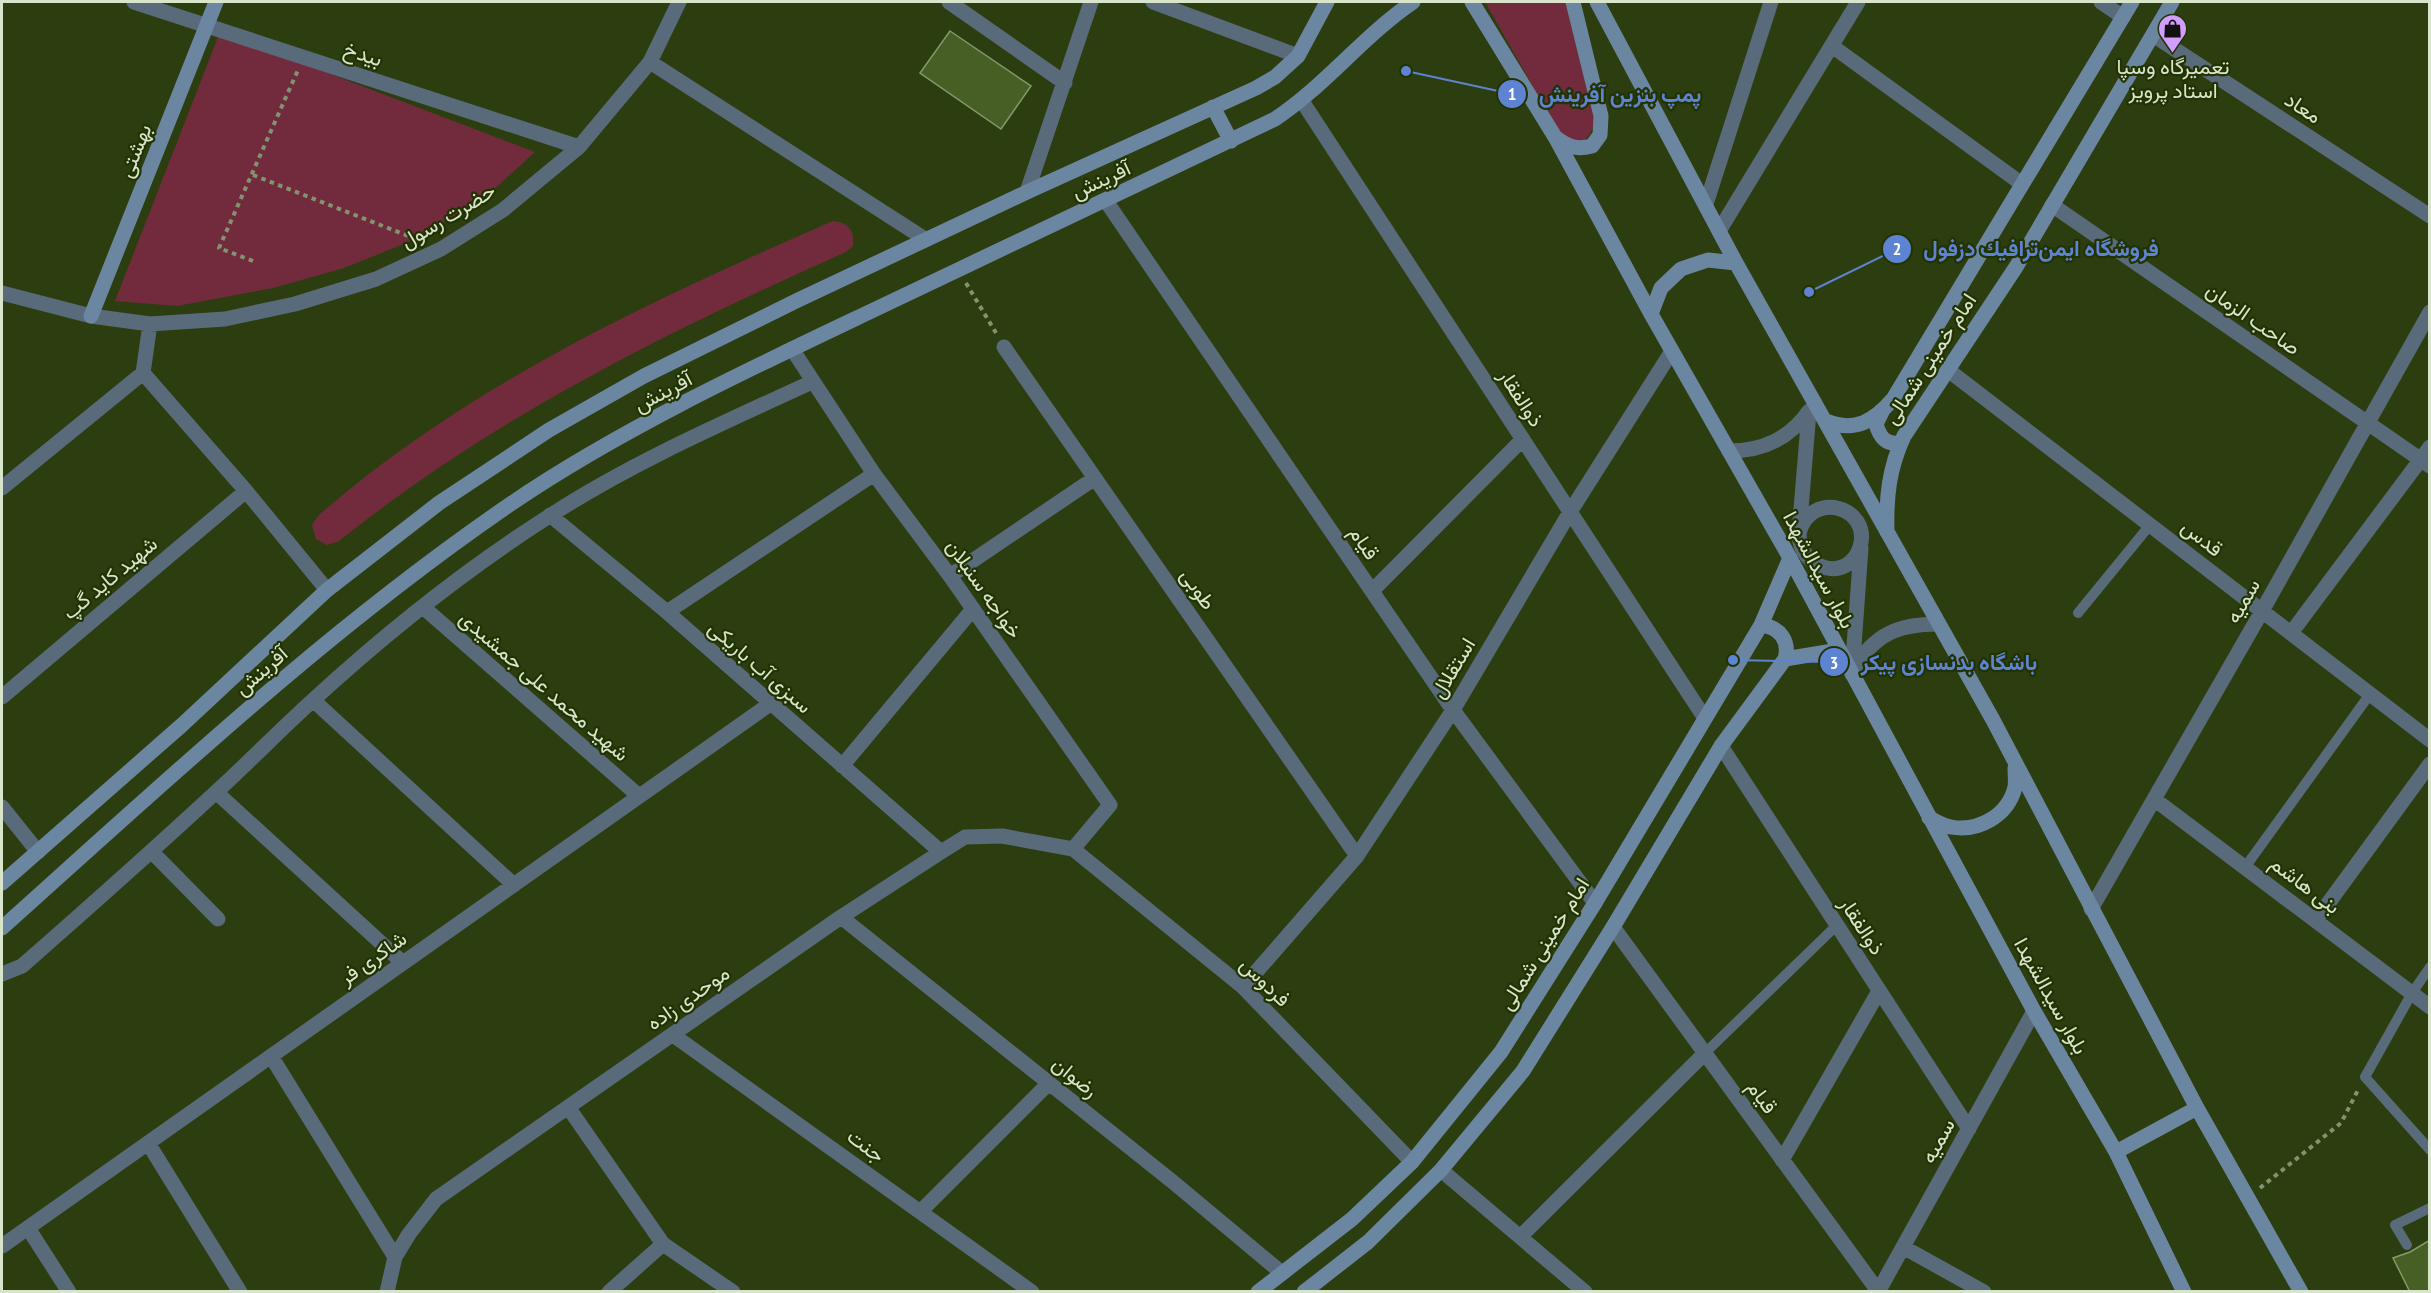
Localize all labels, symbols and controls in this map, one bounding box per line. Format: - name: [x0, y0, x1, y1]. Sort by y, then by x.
- shop icon: تعمیرگاه وسپا استاد پرویز: [2157, 12, 2189, 54]
- street label: بیدخ: [340, 35, 386, 73]
- place label: تعمیرگاه وسپا استاد پرویز: [2116, 53, 2230, 105]
- callout: پمپ بنزین آفرینش: [1497, 74, 1713, 114]
- text: پمپ بنزین آفرینش: [1539, 80, 1701, 110]
- text: 1: [1508, 82, 1516, 105]
- street label: معاد: [2280, 86, 2327, 129]
- street label: بهشتی: [112, 120, 157, 182]
- street label: آفرینش: [1067, 153, 1137, 205]
- street label: حضرت رسول: [395, 177, 500, 255]
- callout: فروشگاه ايمن‌ترافيك دزفول: [1882, 229, 2171, 269]
- text: فروشگاه ايمن‌ترافيك دزفول: [1923, 234, 2159, 262]
- text: 2: [1893, 237, 1901, 260]
- street label: صاحب الزمان: [2201, 276, 2306, 361]
- street label: امام خمینی شمالی: [1877, 288, 1983, 430]
- street label: ذوالفقار: [1492, 363, 1550, 432]
- street label: آفرینش: [629, 364, 698, 418]
- street label: بلوار سیدالشهدا: [1777, 506, 1862, 633]
- street label: قدس: [2176, 513, 2229, 562]
- street label: قیام: [1343, 521, 1385, 565]
- street label: شهید کاید گپ: [57, 530, 163, 626]
- street label: خواجه سنبلان: [940, 534, 1029, 644]
- street label: طوبی: [1175, 563, 1222, 615]
- street label: سمیه: [2219, 574, 2266, 628]
- street label: شهید محمد علی جمشیدی: [454, 604, 635, 767]
- street label: سبزی آب باریکی: [703, 614, 818, 719]
- street label: استقلال: [1424, 632, 1481, 703]
- street label: آفرینش: [228, 639, 295, 701]
- callout: باشگاه بدنسازی پیکر: [1819, 642, 2050, 682]
- text: باشگاه بدنسازی پیکر: [1860, 648, 2037, 678]
- text: 3: [1830, 651, 1838, 674]
- street label: بنی هاشم: [2264, 849, 2346, 921]
- street label: امام خمینی شمالی: [1492, 872, 1596, 1016]
- street label: ذوالفقار: [1833, 891, 1891, 960]
- street label: شاکری فر: [333, 925, 412, 991]
- street label: بلوار سیدالشهدا: [2008, 933, 2095, 1059]
- street label: فردوس: [1234, 951, 1296, 1012]
- street label: موحدی زاده: [641, 959, 735, 1036]
- street label: رضوان: [1047, 1050, 1104, 1103]
- street label: قیام: [1740, 1075, 1784, 1119]
- street label: سمیه: [1914, 1114, 1961, 1168]
- street label: جنت: [842, 1123, 891, 1169]

